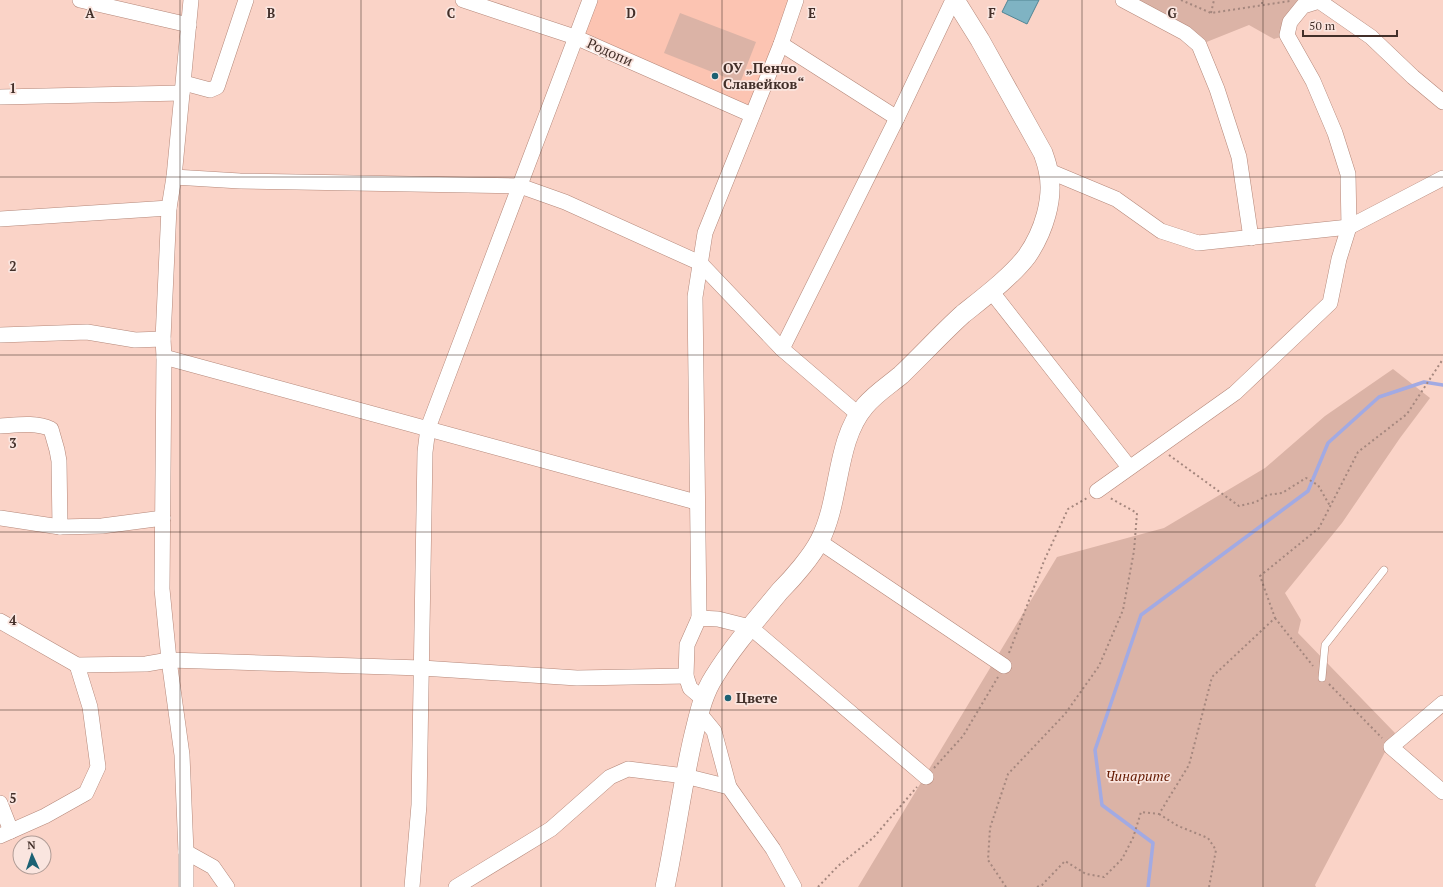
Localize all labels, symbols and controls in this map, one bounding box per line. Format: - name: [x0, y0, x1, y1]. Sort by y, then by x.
- text: A: [85, 4, 95, 22]
- text: B: [267, 4, 275, 22]
- text: C: [447, 4, 455, 22]
- text: D: [626, 4, 636, 22]
- text: E: [808, 4, 816, 22]
- text: F: [988, 4, 996, 22]
- text: G: [1167, 4, 1177, 22]
- scale bar: [1303, 12, 1397, 38]
- text: 50 m: [1309, 18, 1336, 33]
- street label: Родопи: [584, 33, 636, 70]
- place label: ОУ „Пенчо Славейков“: [723, 58, 805, 93]
- marker: ОУ „Пенчо Славейков“: [710, 71, 720, 81]
- text: 1: [9, 79, 17, 97]
- text: 2: [9, 257, 17, 275]
- text: 3: [9, 434, 17, 452]
- text: 4: [9, 611, 17, 629]
- place label: Цвете: [736, 688, 778, 707]
- marker: Цвете: [723, 693, 733, 703]
- park label: Чинарите: [1106, 766, 1171, 785]
- text: 5: [9, 789, 17, 807]
- north arrow: [12, 835, 52, 875]
- text: N: [27, 838, 37, 852]

